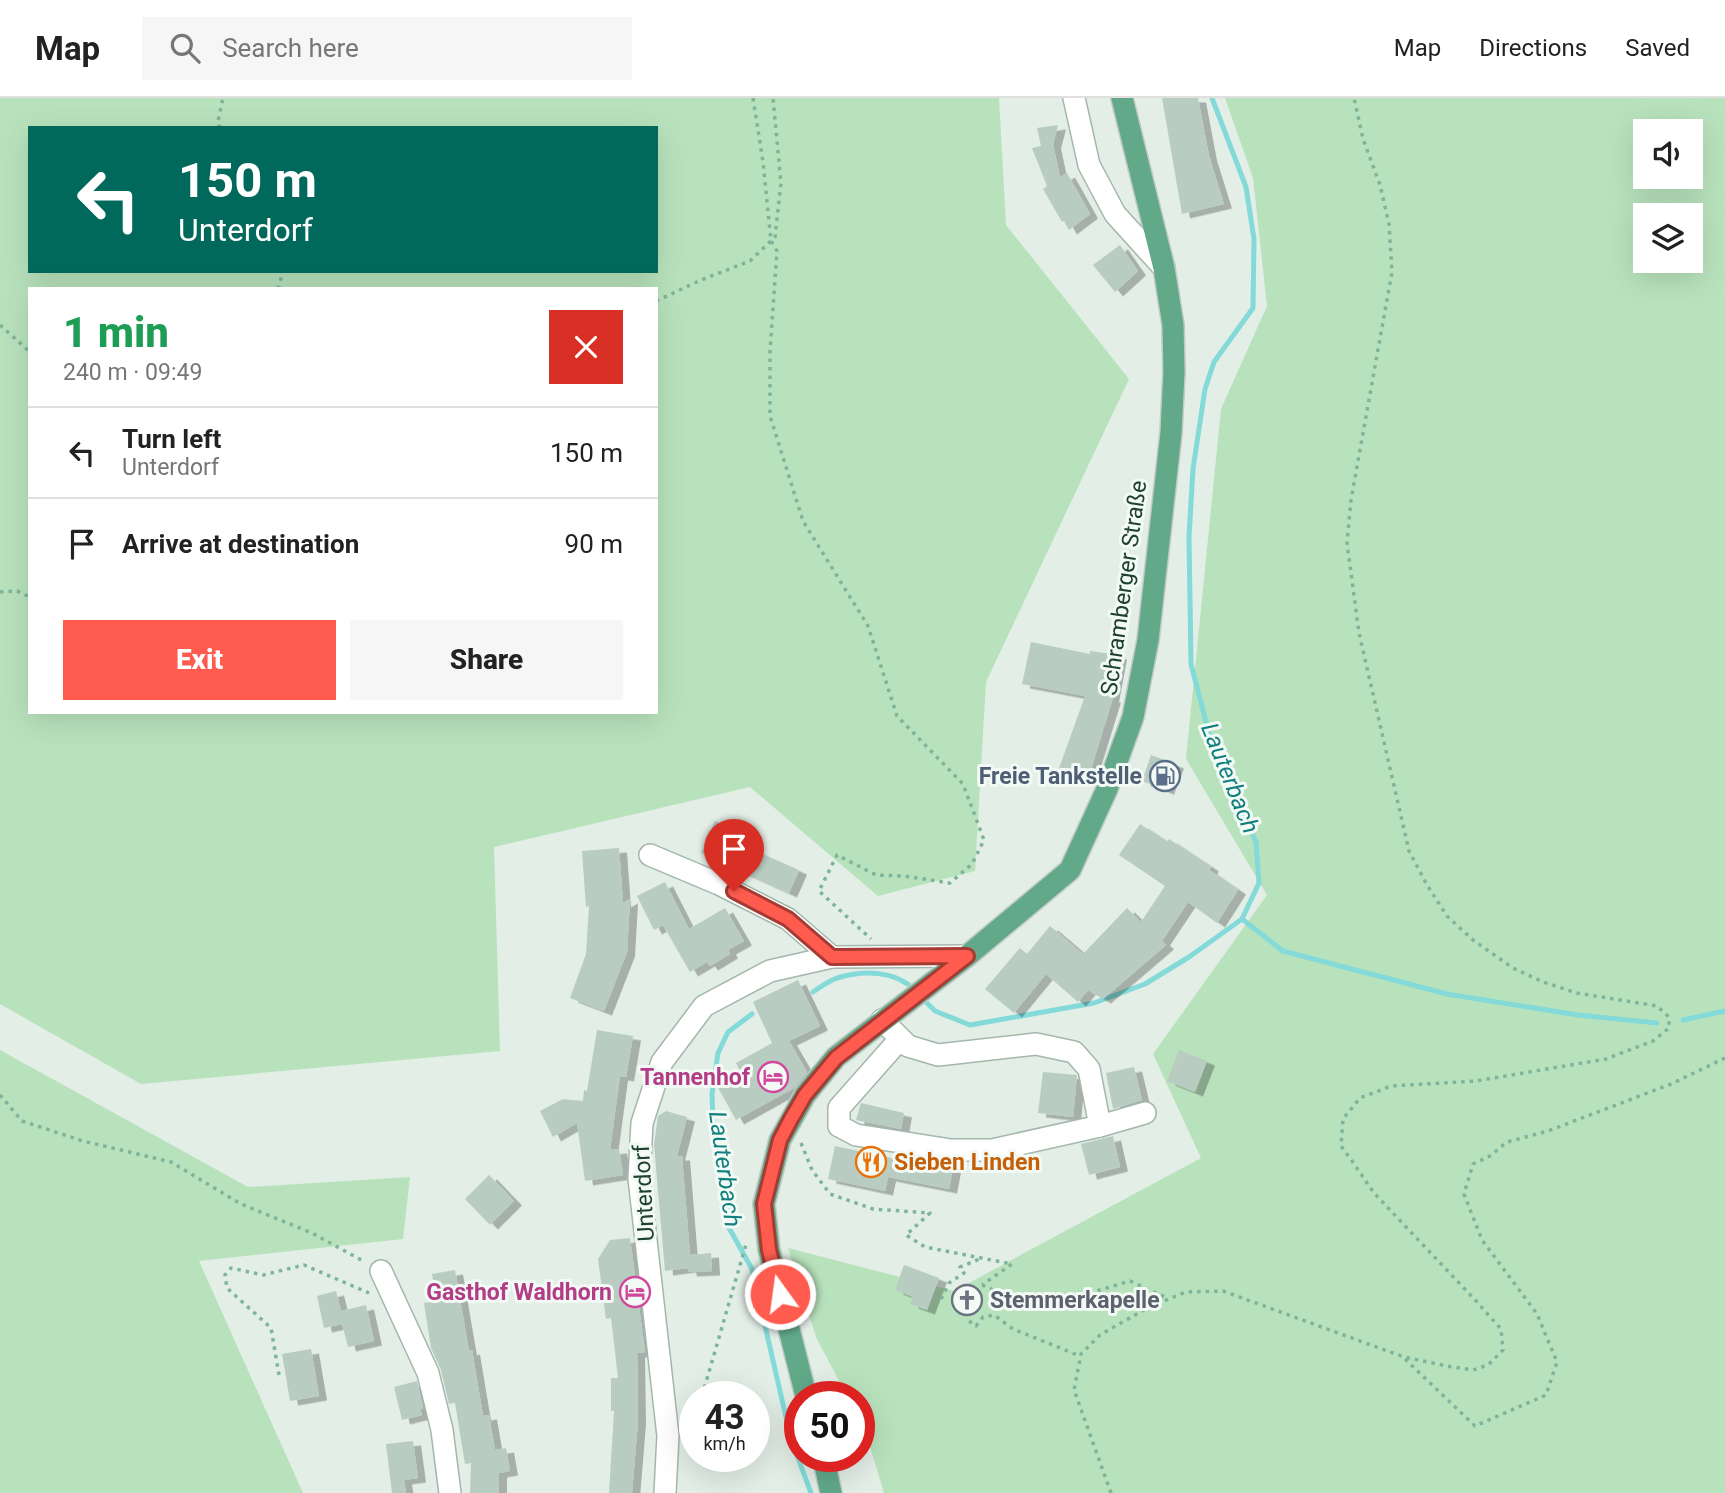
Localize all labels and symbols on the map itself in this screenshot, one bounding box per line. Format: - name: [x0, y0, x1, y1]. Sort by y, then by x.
- street label: Schramberger Straße: [1096, 479, 1152, 697]
- water label: Lauterbach: [1195, 719, 1265, 837]
- fuel station icon: Freie Tankstelle: [1148, 759, 1182, 793]
- place label: Freie Tankstelle: [979, 763, 1142, 790]
- pin: [704, 819, 764, 891]
- hotel icon: Tannenhof: [756, 1060, 790, 1094]
- place label: Tannenhof: [640, 1064, 751, 1091]
- water label: Lauterbach: [703, 1109, 747, 1229]
- street label: Unterdorf: [628, 1143, 660, 1242]
- restaurant icon: Sieben Linden: [854, 1145, 888, 1179]
- place label: Sieben Linden: [894, 1149, 1040, 1176]
- position arrow: [743, 1257, 817, 1331]
- hotel icon: Gasthof Waldhorn: [618, 1275, 652, 1309]
- place label: Gasthof Waldhorn: [426, 1279, 612, 1306]
- church icon: Stemmerkapelle: [950, 1283, 984, 1317]
- place label: Stemmerkapelle: [990, 1287, 1160, 1314]
- speed limit sign: 50: [784, 1381, 875, 1472]

